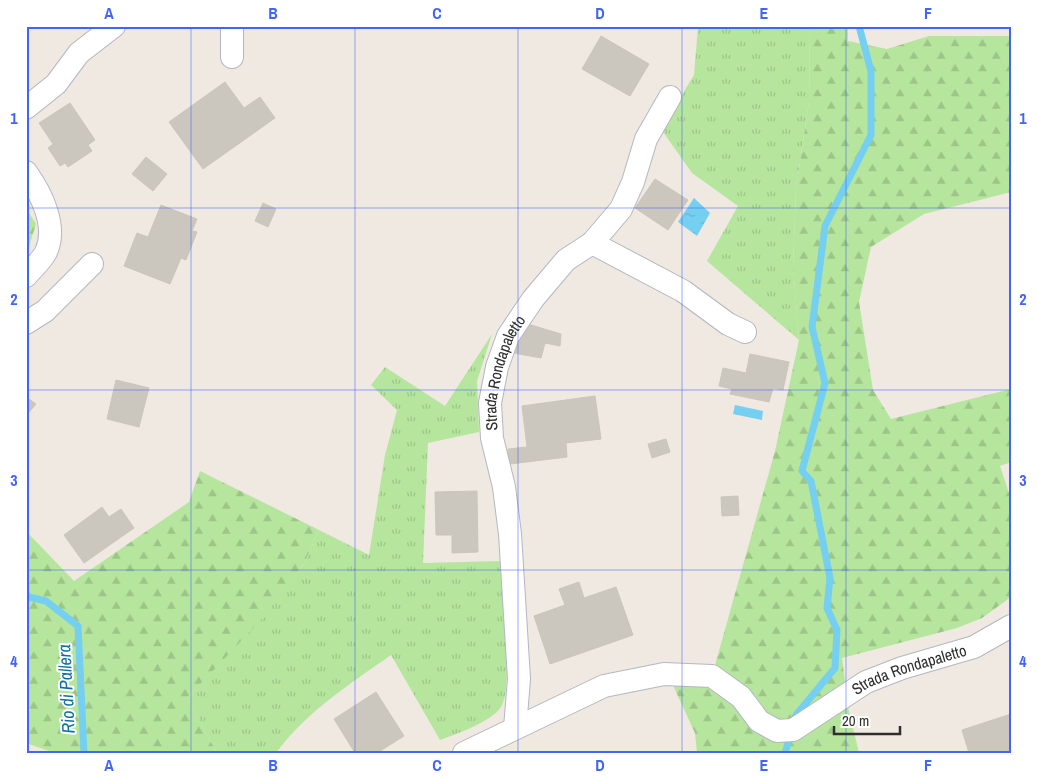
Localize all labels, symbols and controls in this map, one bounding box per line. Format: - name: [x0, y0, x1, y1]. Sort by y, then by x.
- text: A: [104, 2, 114, 24]
- text: B: [268, 2, 278, 24]
- text: C: [432, 2, 442, 24]
- text: D: [595, 2, 605, 24]
- text: E: [760, 2, 769, 24]
- text: F: [924, 2, 932, 24]
- text: 1: [10, 107, 18, 129]
- text: 1: [1019, 107, 1027, 129]
- text: 2: [10, 288, 18, 310]
- text: 2: [1019, 288, 1027, 310]
- street label: Strada Rondapaletto: [479, 311, 530, 431]
- text: 3: [10, 469, 18, 491]
- text: 3: [1019, 469, 1027, 491]
- street label: Strada Rondapaletto: [847, 639, 969, 700]
- water label: Rio di Pallera: [51, 644, 81, 734]
- text: 4: [10, 650, 18, 672]
- text: 4: [1019, 650, 1027, 672]
- scale bar: [834, 704, 901, 736]
- text: 20 m: [842, 710, 869, 731]
- text: A: [104, 754, 114, 776]
- text: B: [268, 754, 278, 776]
- text: C: [432, 754, 442, 776]
- text: D: [595, 754, 605, 776]
- text: E: [760, 754, 769, 776]
- text: F: [924, 754, 932, 776]

